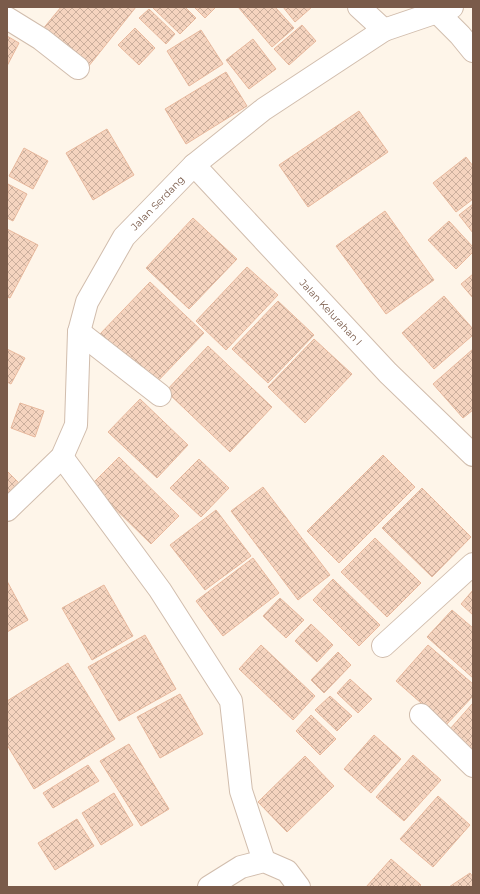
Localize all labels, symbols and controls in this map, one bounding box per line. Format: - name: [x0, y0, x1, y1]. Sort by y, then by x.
- street label: Jalan Serdang: [127, 173, 187, 234]
- street label: Jalan Kelurahan I: [296, 276, 365, 348]

